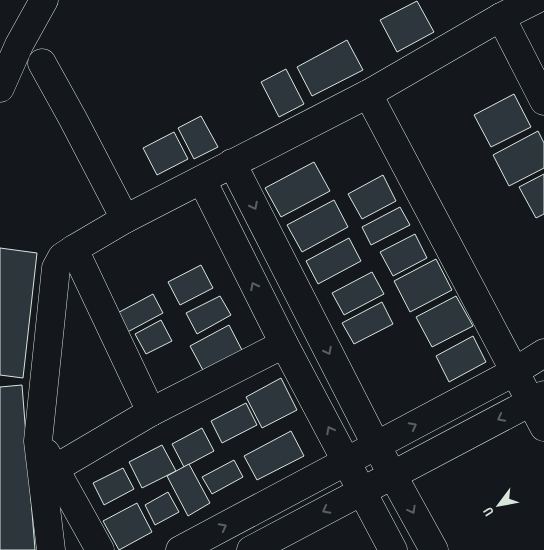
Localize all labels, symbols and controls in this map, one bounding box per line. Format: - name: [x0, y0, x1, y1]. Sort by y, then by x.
- one-way arrow: [248, 201, 258, 210]
- one-way arrow: [251, 282, 261, 291]
- one-way arrow: [322, 346, 332, 355]
- one-way arrow: [497, 412, 506, 422]
- one-way arrow: [407, 422, 416, 432]
- one-way arrow: [326, 426, 336, 435]
- north arrow: [474, 480, 524, 530]
- one-way arrow: [323, 504, 332, 514]
- text: U: [479, 504, 498, 519]
- one-way arrow: [406, 505, 416, 514]
- one-way arrow: [218, 523, 227, 533]

